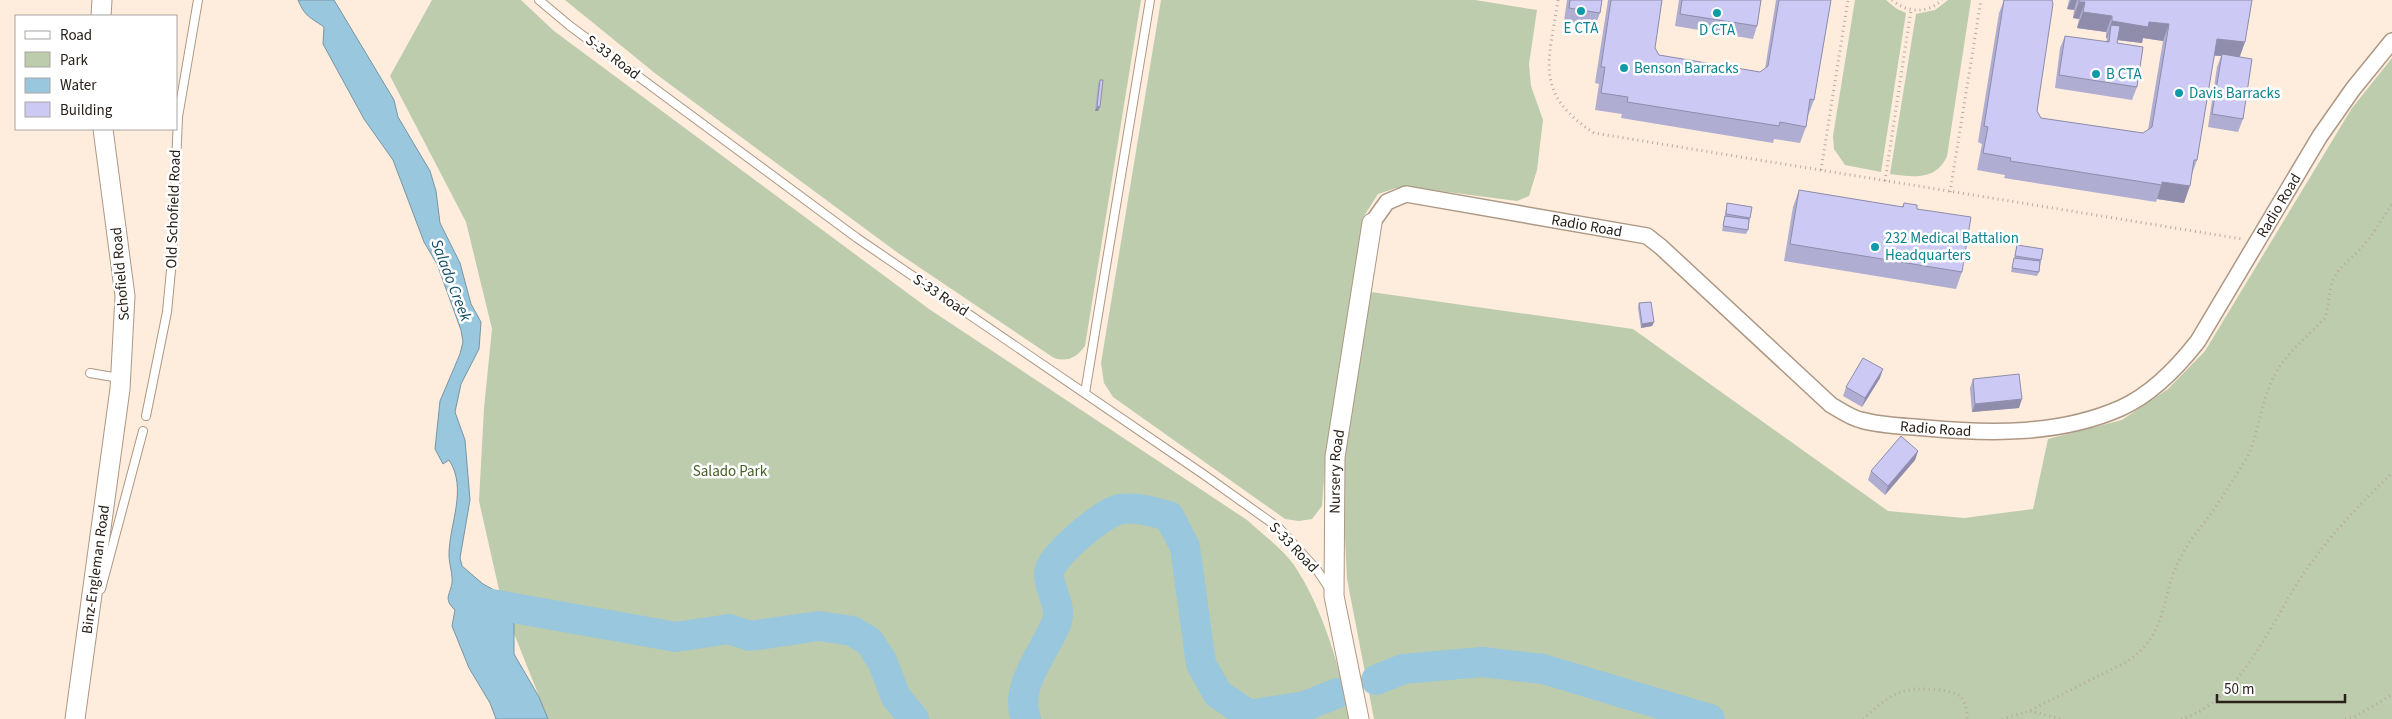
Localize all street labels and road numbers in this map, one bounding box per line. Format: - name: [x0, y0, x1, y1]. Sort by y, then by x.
- street label: S-33 Road: [581, 30, 644, 85]
- street label: Old Schofield Road: [161, 149, 186, 269]
- street label: Radio Road: [2252, 170, 2306, 242]
- street label: Radio Road: [1550, 210, 1624, 242]
- street label: Schofield Road: [106, 226, 135, 322]
- street label: S-33 Road: [909, 269, 973, 322]
- street label: Radio Road: [1899, 416, 1972, 442]
- street label: Nursery Road: [1325, 428, 1350, 514]
- street label: Binz-Engleman Road: [77, 504, 115, 635]
- street label: S-33 Road: [1264, 517, 1323, 577]

